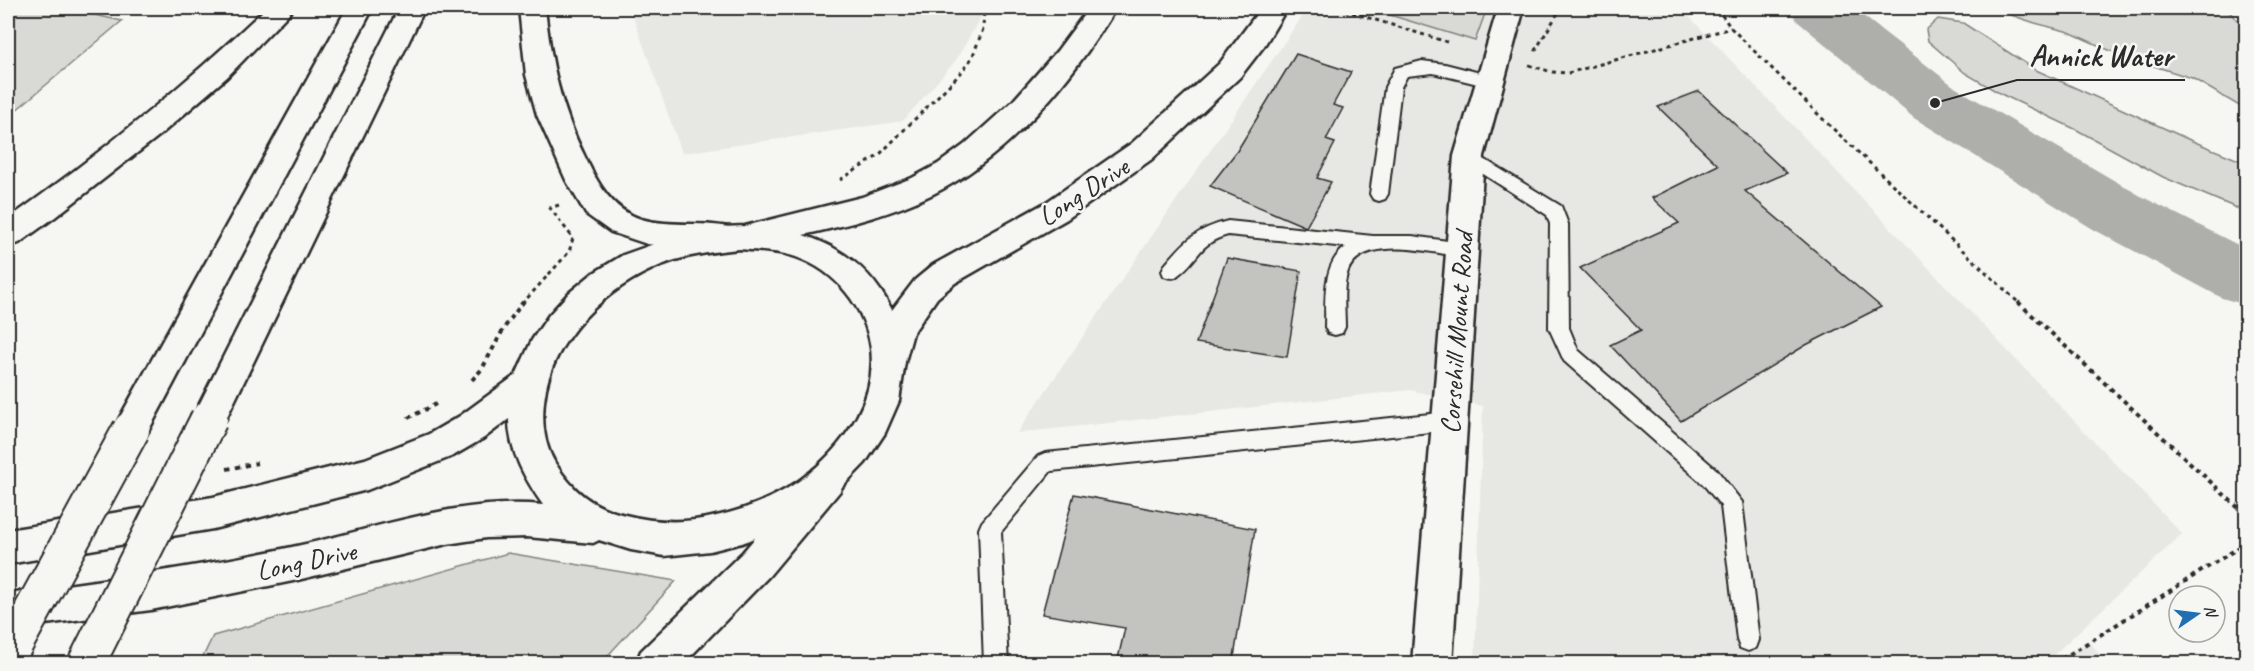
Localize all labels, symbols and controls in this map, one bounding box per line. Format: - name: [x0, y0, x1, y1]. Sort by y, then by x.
- callout: Annick Water: [2017, 32, 2185, 80]
- text: Annick Water: [2029, 37, 2176, 75]
- street label: Long Drive: [1031, 148, 1137, 234]
- street label: Corsehill Mount Road: [1432, 227, 1481, 435]
- street label: Long Drive: [253, 532, 361, 588]
- north arrow: [2167, 584, 2227, 644]
- text: N: [2200, 603, 2222, 621]

